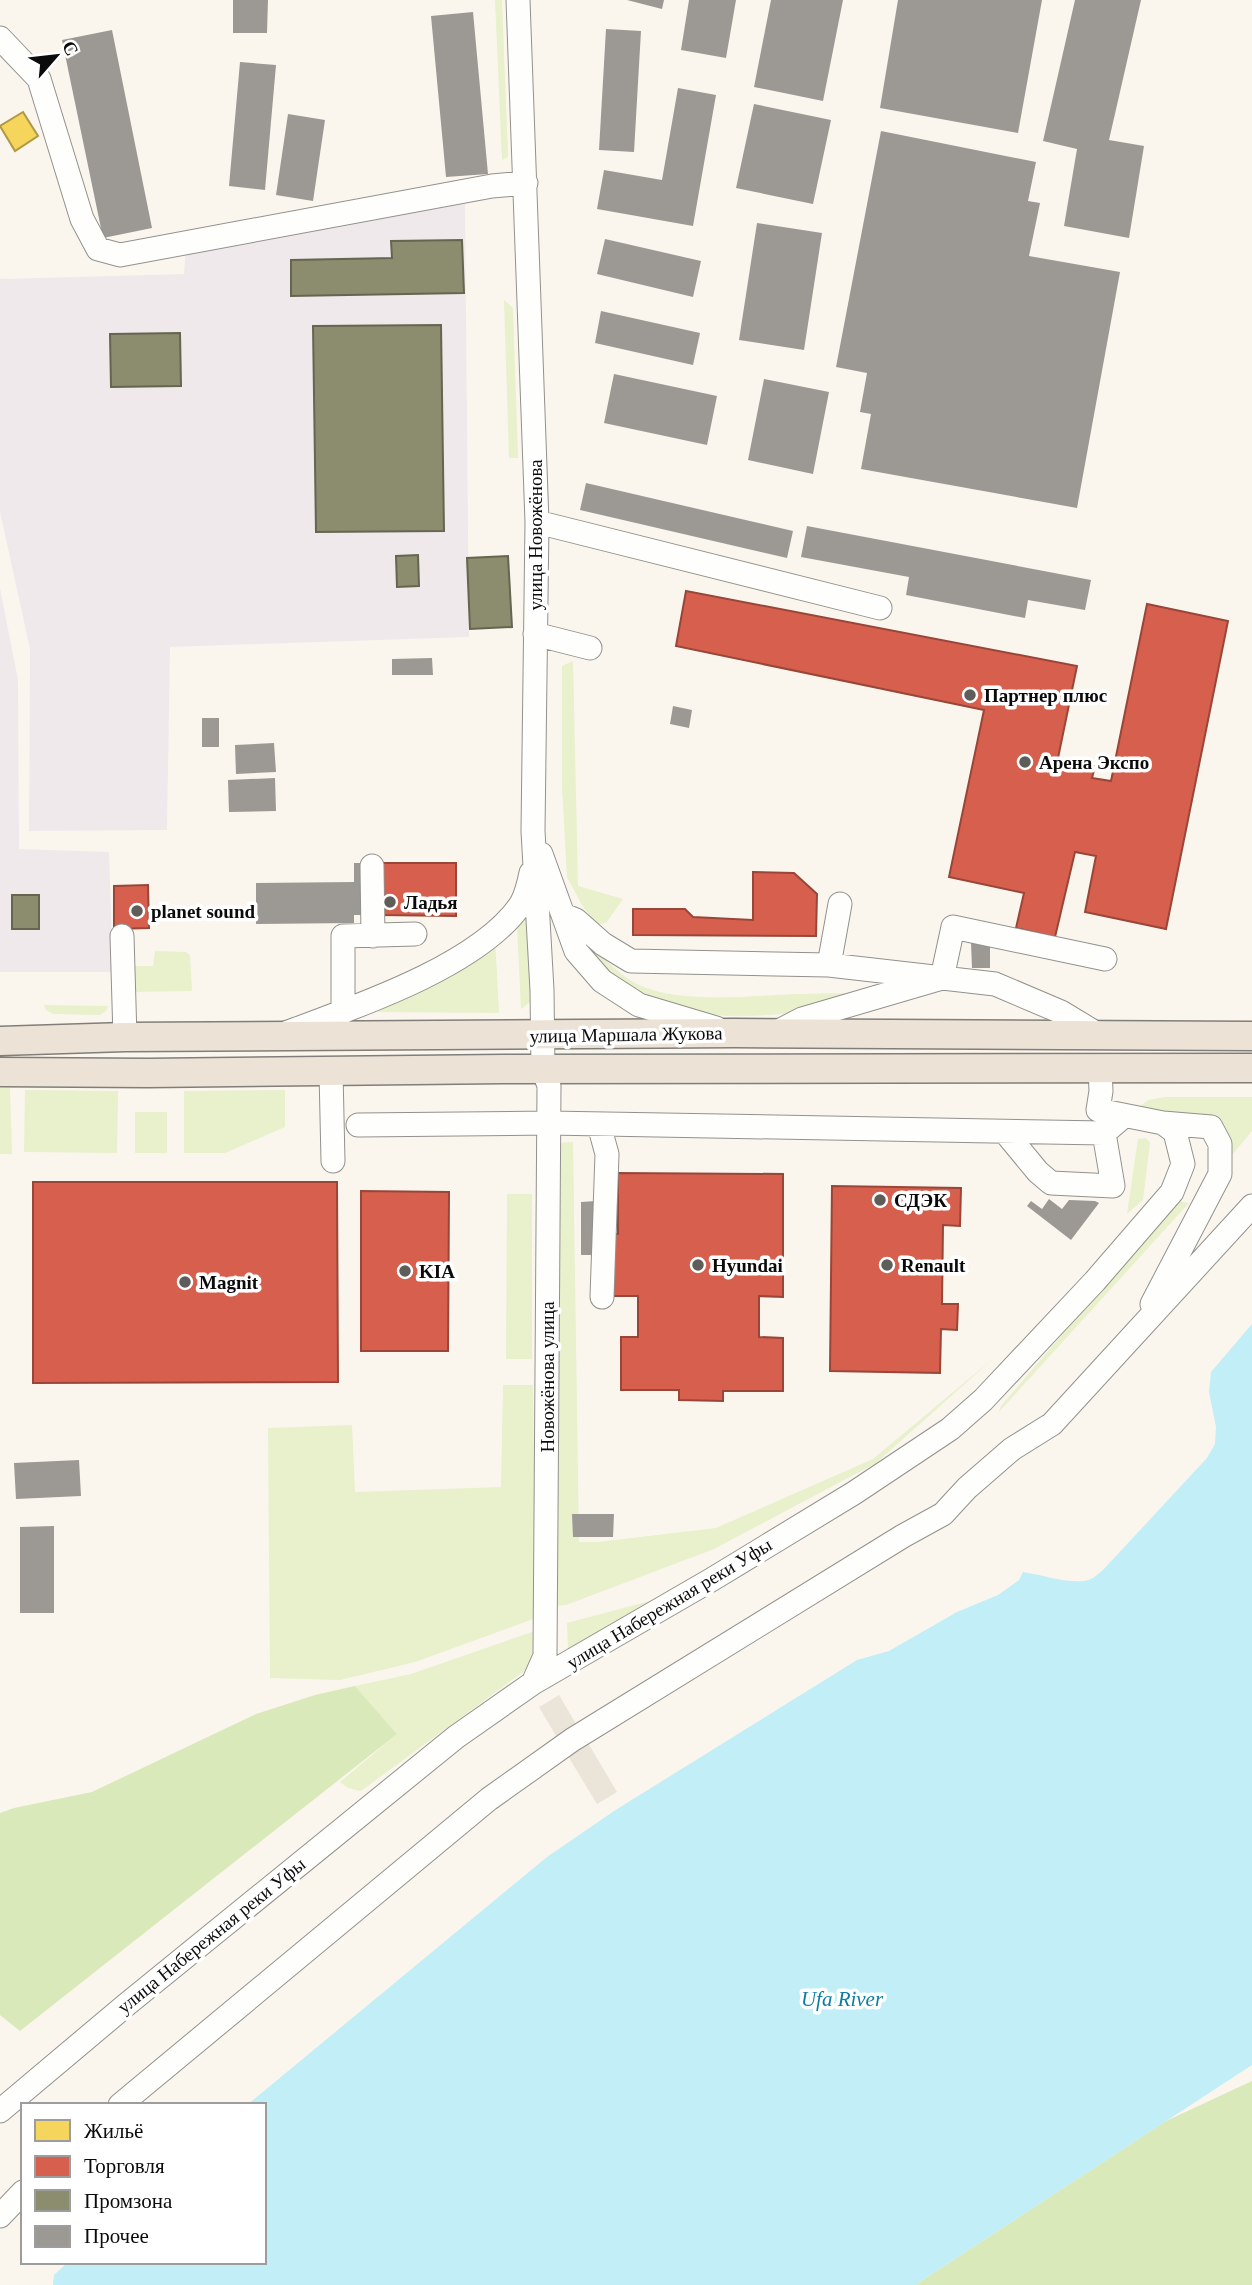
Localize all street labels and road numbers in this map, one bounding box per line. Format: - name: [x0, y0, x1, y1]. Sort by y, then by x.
- street label: улица Новожёнова: [525, 459, 546, 611]
- street label: улица Маршала Жукова: [529, 1022, 723, 1047]
- street label: Новожёнова улица: [537, 1301, 558, 1453]
- street label: улица Набережная реки Уфы: [563, 1534, 776, 1673]
- street label: улица Набережная реки Уфы: [113, 1853, 310, 2018]

